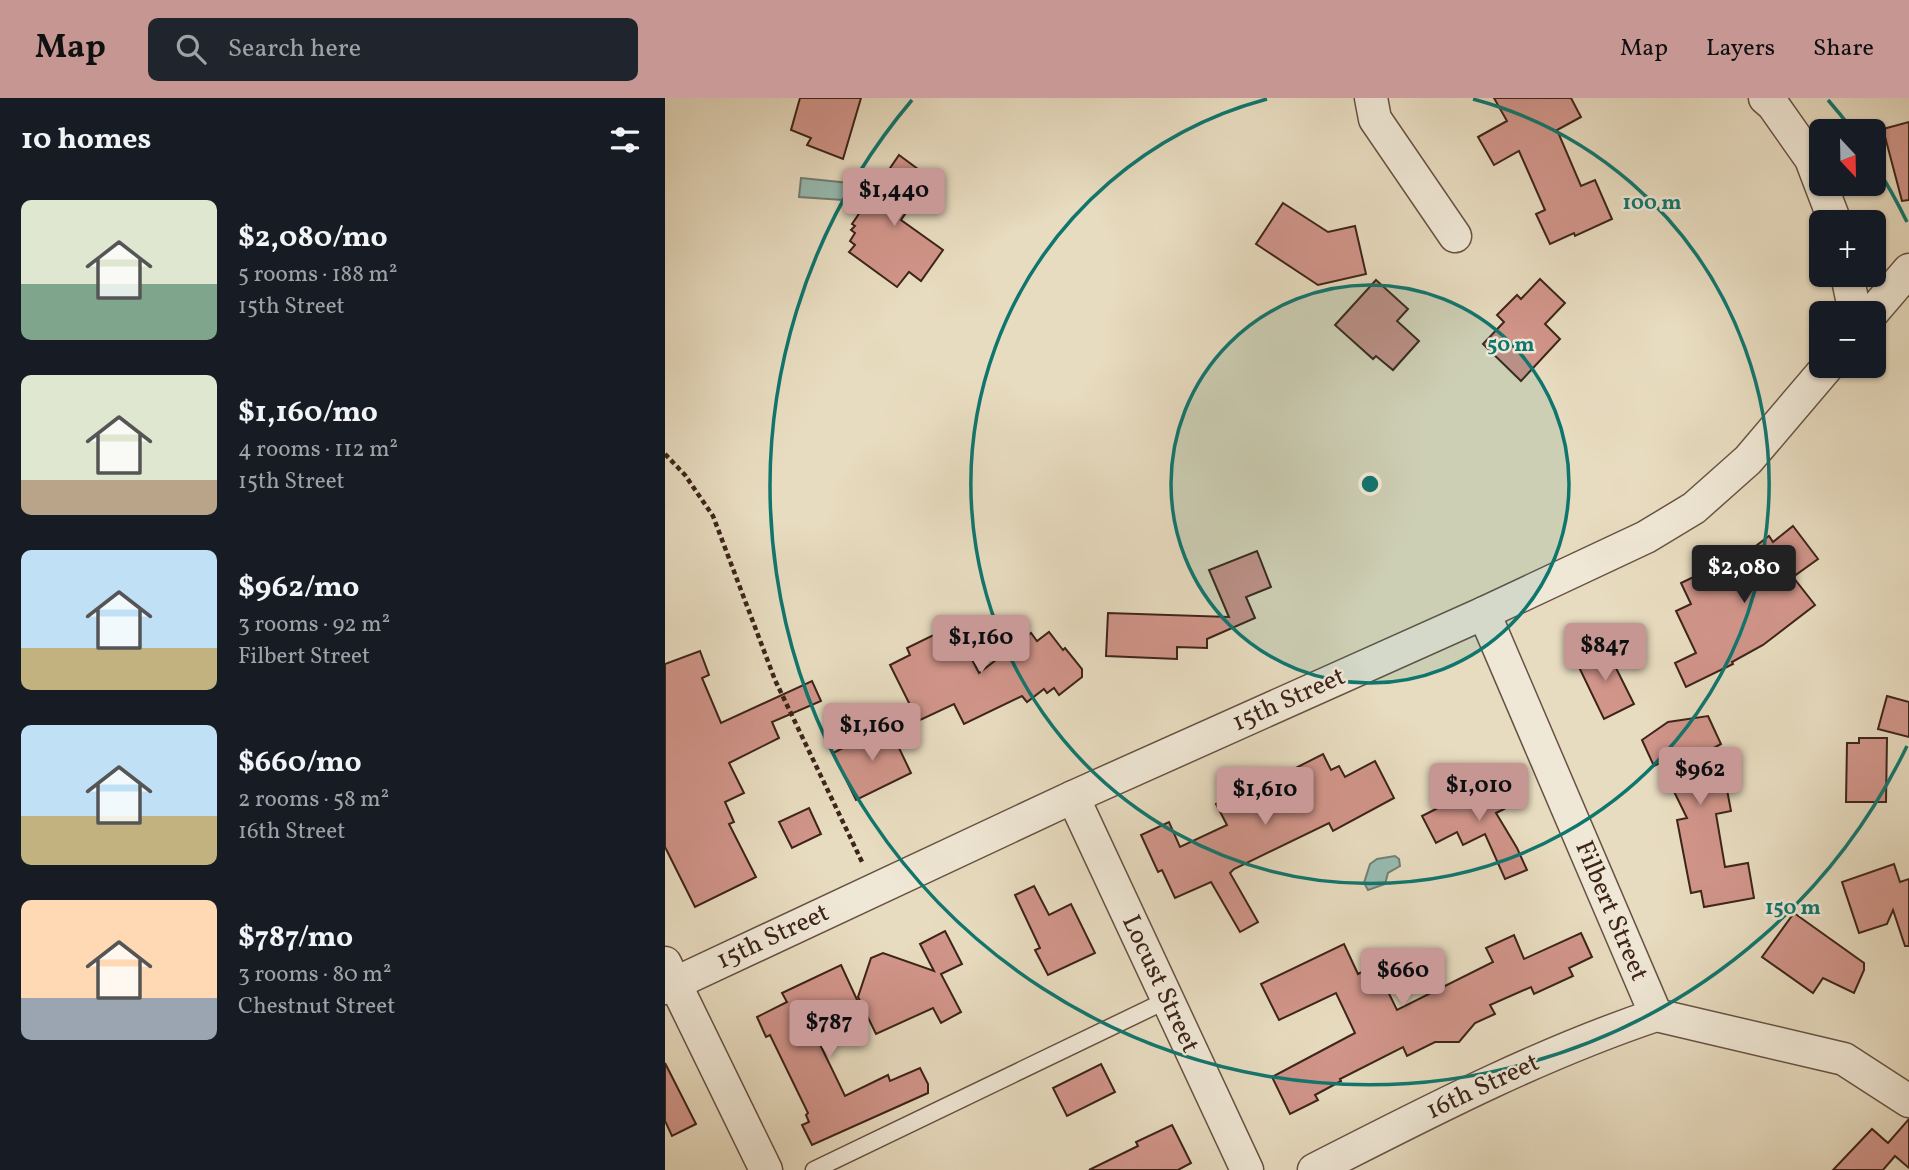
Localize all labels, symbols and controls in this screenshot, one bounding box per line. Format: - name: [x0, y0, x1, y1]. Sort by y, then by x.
- search box: [148, 18, 638, 81]
- text: Map: [35, 26, 106, 72]
- icon: search: [172, 30, 210, 68]
- text: Search here: [228, 31, 361, 67]
- text: Map: [1620, 32, 1668, 66]
- text: Layers: [1706, 32, 1775, 66]
- text: Share: [1813, 32, 1874, 66]
- text: 10 homes: [21, 119, 151, 161]
- north arrow: [1809, 119, 1887, 196]
- map controls: [1809, 119, 1886, 378]
- icon: filters: [606, 121, 644, 159]
- pin: $1,440: [837, 169, 951, 228]
- text: $1,440: [859, 175, 929, 207]
- text: 100 m: [1622, 189, 1682, 218]
- button: +: [1809, 210, 1886, 287]
- text: $2,080/mo: [238, 217, 388, 259]
- icon: home: [77, 228, 161, 312]
- text: 5 rooms · 188 m²: [238, 259, 397, 291]
- text: 15th Street: [238, 291, 345, 323]
- button: −: [1809, 301, 1886, 378]
- text: 50 m: [1487, 331, 1535, 360]
- text: $1,160/mo: [238, 392, 378, 434]
- icon: home: [77, 403, 161, 487]
- text: 4 rooms · 112 m²: [238, 434, 398, 466]
- text: 15th Street: [238, 466, 345, 498]
- centre of rings: [1358, 472, 1382, 496]
- pin: $2,080: [1687, 546, 1801, 605]
- text: $2,080: [1708, 552, 1780, 584]
- text: $962/mo: [238, 567, 359, 609]
- icon: home: [77, 578, 161, 662]
- text: 3 rooms · 92 m²: [238, 609, 390, 641]
- pin: $1,160: [924, 616, 1038, 675]
- text: $1,160: [949, 622, 1013, 654]
- pin: $847: [1564, 624, 1646, 683]
- text: $847: [1580, 630, 1630, 662]
- text: Filbert Street: [238, 641, 370, 673]
- street label: 15th Street: [1227, 659, 1351, 741]
- pin: $1,160: [815, 704, 929, 763]
- text: $1,160: [840, 710, 904, 742]
- text: $660/mo: [238, 742, 362, 784]
- pin: $962: [1659, 748, 1741, 807]
- icon: home: [77, 753, 161, 837]
- text: $962: [1675, 754, 1725, 786]
- pin: $1,010: [1422, 764, 1536, 823]
- pin: $1,610: [1208, 768, 1322, 827]
- text: $1,010: [1446, 770, 1512, 802]
- text: $1,610: [1233, 774, 1297, 806]
- text: 2 rooms · 58 m²: [238, 784, 389, 816]
- text: 16th Street: [238, 816, 345, 848]
- street label: Filbert Street: [1565, 835, 1657, 987]
- text: 150 m: [1765, 894, 1821, 923]
- street label: 15th Street: [711, 895, 835, 979]
- street label: Locust Street: [1112, 909, 1208, 1059]
- text: $787/mo: [238, 917, 353, 959]
- icon: home: [77, 928, 161, 1012]
- pin: $660: [1362, 948, 1444, 1008]
- text: $660: [1377, 955, 1429, 987]
- text: 3 rooms · 80 m²: [238, 959, 391, 991]
- text: Chestnut Street: [238, 991, 395, 1023]
- pin: $787: [788, 1000, 870, 1060]
- text: $787: [805, 1007, 853, 1039]
- street label: 16th Street: [1420, 1045, 1546, 1129]

